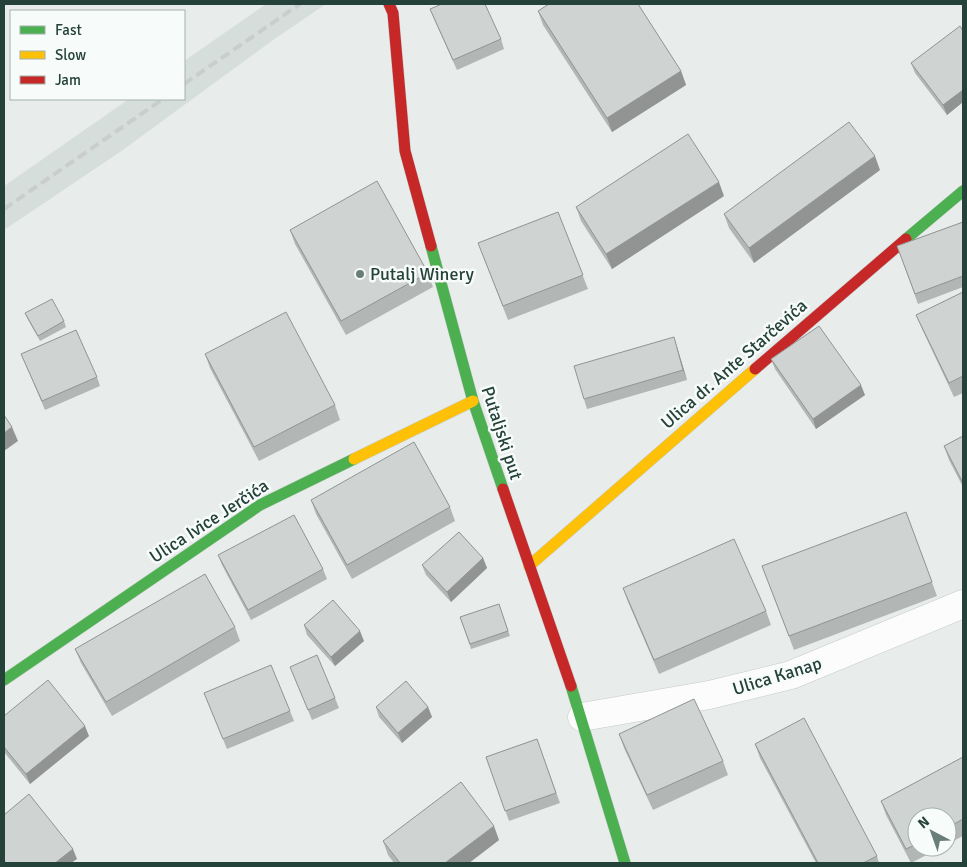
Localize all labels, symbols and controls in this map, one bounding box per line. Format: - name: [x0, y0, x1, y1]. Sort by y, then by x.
- legend: [10, 10, 185, 100]
- text: Fast: [55, 21, 82, 39]
- text: Slow: [55, 46, 86, 64]
- text: Jam: [55, 71, 81, 89]
- place label: Putalj Winery: [370, 263, 474, 285]
- marker: Putalj Winery: [354, 268, 366, 280]
- street label: Ulica dr. Ante Starčevića: [656, 294, 812, 434]
- street label: Putaljski put: [477, 384, 527, 482]
- street label: Ulica Ivice Jerčića: [145, 474, 273, 568]
- street label: Ulica Kanap: [730, 652, 824, 700]
- north arrow: [907, 807, 957, 857]
- text: N: [915, 813, 933, 832]

